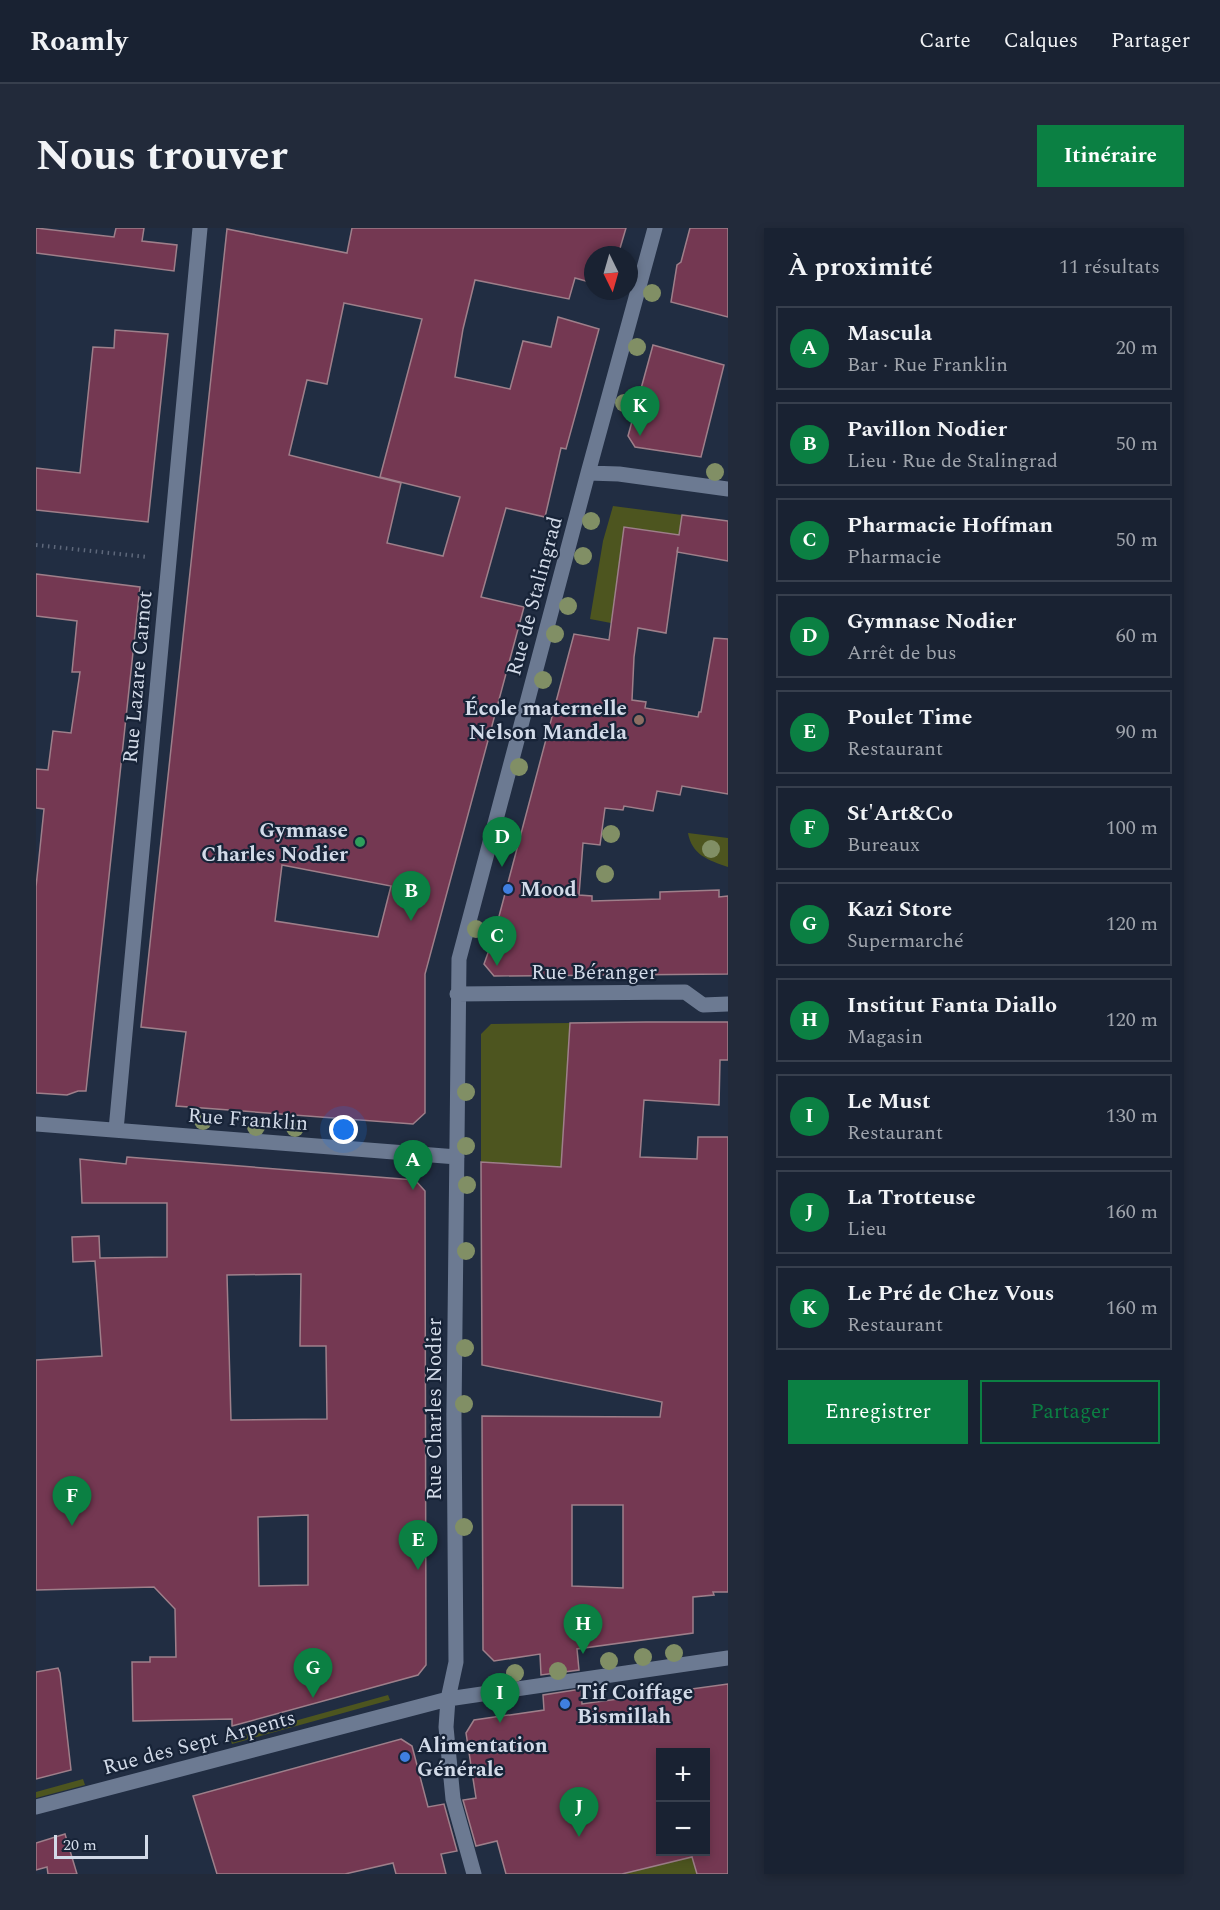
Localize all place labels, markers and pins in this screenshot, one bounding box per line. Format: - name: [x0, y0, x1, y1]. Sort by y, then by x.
- pin: K: [620, 386, 660, 436]
- place label: École maternelle Nelson Mandela: [464, 693, 627, 749]
- marker: École maternelle Nelson Mandela: [632, 713, 646, 727]
- place label: Gymnase Charles Nodier: [201, 815, 348, 871]
- pin: D: [482, 818, 522, 867]
- marker: Gymnase Charles Nodier: [353, 835, 367, 849]
- pin: B: [392, 872, 430, 921]
- place label: Mood: [520, 874, 577, 906]
- marker: Mood: [501, 882, 515, 896]
- pin: C: [478, 916, 516, 966]
- pin: A: [394, 1140, 433, 1190]
- pin: F: [52, 1476, 92, 1526]
- pin: E: [398, 1520, 437, 1570]
- pin: H: [564, 1604, 602, 1654]
- pin: G: [294, 1648, 332, 1698]
- pin: I: [480, 1674, 520, 1723]
- place label: Tif Coiffage Bismillah: [577, 1677, 693, 1733]
- marker: Tif Coiffage Bismillah: [558, 1697, 572, 1711]
- place label: Alimentation Générale: [417, 1730, 548, 1786]
- marker: Alimentation Générale: [398, 1750, 412, 1764]
- pin: J: [560, 1788, 598, 1837]

